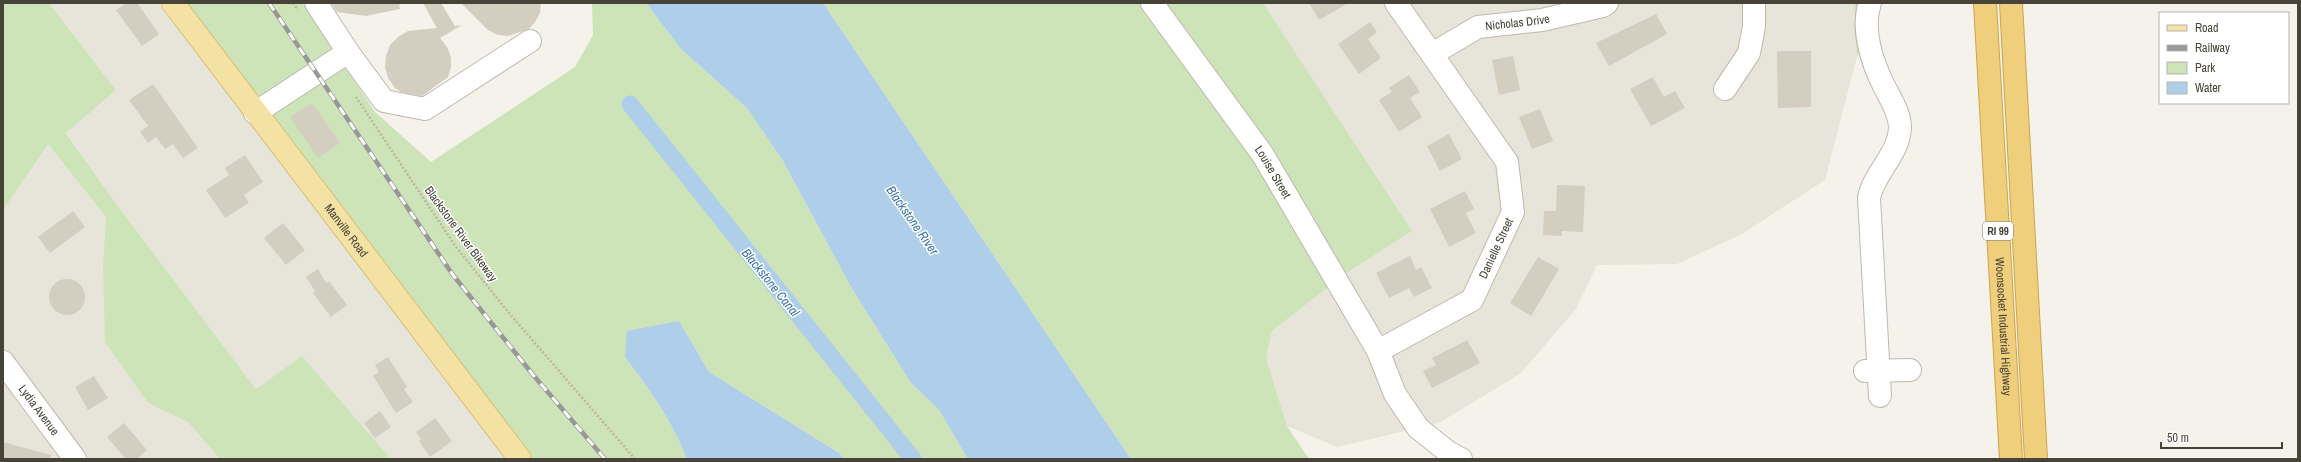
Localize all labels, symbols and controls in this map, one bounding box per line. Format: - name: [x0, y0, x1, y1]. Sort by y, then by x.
- street label: Nicholas Drive: [1484, 11, 1551, 34]
- legend: [2159, 12, 2289, 104]
- text: Road: [2195, 20, 2219, 36]
- text: Railway: [2195, 40, 2230, 56]
- text: Park: [2195, 60, 2215, 76]
- text: Water: [2195, 80, 2222, 96]
- street label: Louise Street: [1251, 143, 1295, 202]
- water label: Blackstone River: [883, 182, 943, 259]
- street label: Blackstone River Bikeway: [421, 183, 501, 285]
- street label: Manville Road: [321, 201, 372, 261]
- street label: Danielle Street: [1475, 215, 1517, 281]
- road number: RI 99: [1983, 222, 2013, 240]
- water label: Blackstone Canal: [738, 245, 804, 320]
- street label: Woonsocket Industrial Highway: [1992, 257, 2015, 396]
- street label: Lydia Avenue: [15, 382, 63, 439]
- scale bar: [2161, 424, 2282, 450]
- text: 50 m: [2167, 430, 2189, 446]

